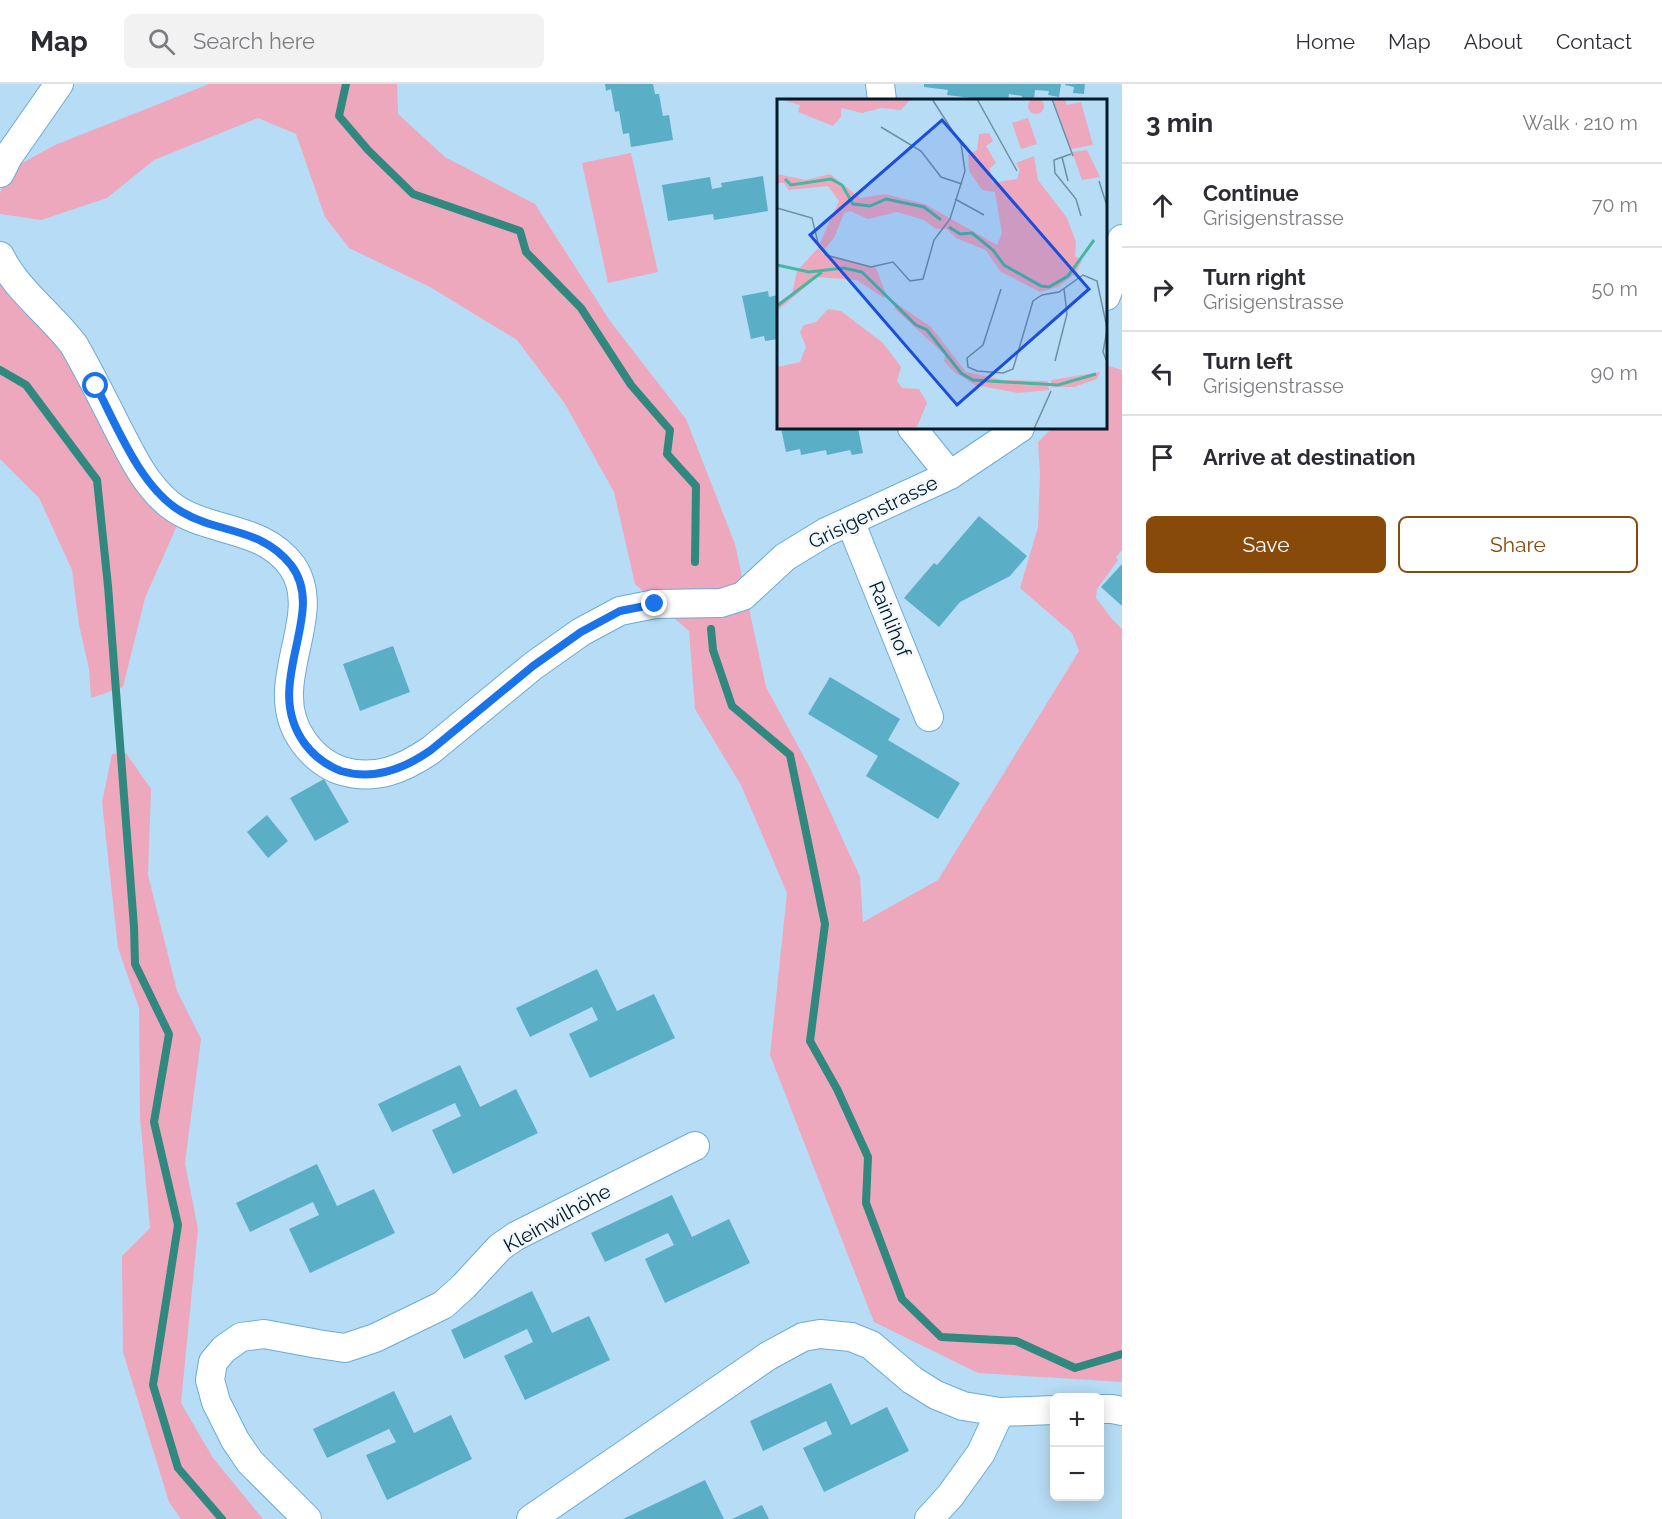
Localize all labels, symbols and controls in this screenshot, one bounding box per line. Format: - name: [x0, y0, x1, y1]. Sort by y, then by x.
- search box: [124, 14, 544, 68]
- text: Map: [30, 25, 88, 58]
- icon: search: [145, 25, 178, 58]
- text: Search here: [193, 28, 315, 54]
- text: Home: [1296, 29, 1355, 54]
- text: Map: [1388, 29, 1431, 54]
- text: About: [1464, 29, 1523, 54]
- text: Contact: [1556, 29, 1632, 54]
- inset map: [777, 99, 1107, 429]
- text: 3 min: [1146, 108, 1213, 138]
- text: Walk · 210 m: [1523, 111, 1638, 135]
- text: Continue: [1203, 180, 1299, 206]
- icon: ahead: [1146, 189, 1179, 222]
- text: 70 m: [1592, 193, 1638, 217]
- text: Grisigenstrasse: [1203, 206, 1344, 230]
- text: Turn right: [1203, 264, 1306, 290]
- icon: right: [1146, 273, 1179, 306]
- text: 50 m: [1591, 277, 1638, 301]
- text: Grisigenstrasse: [1203, 290, 1344, 314]
- text: Turn left: [1203, 348, 1293, 374]
- icon: left: [1146, 357, 1179, 390]
- text: 90 m: [1591, 361, 1638, 385]
- route start: [82, 372, 108, 398]
- text: Grisigenstrasse: [1203, 374, 1344, 398]
- icon: arrive: [1146, 441, 1179, 474]
- text: Arrive at destination: [1203, 444, 1416, 470]
- street label: Grisigenstrasse: [804, 470, 942, 554]
- button: Save: [1146, 516, 1386, 573]
- button: Share: [1398, 516, 1638, 573]
- street label: Rainlihof: [864, 578, 917, 662]
- route end: [641, 590, 667, 616]
- street label: Kleinwilhöhe: [499, 1179, 615, 1257]
- map controls: [1050, 1393, 1104, 1501]
- button: +: [1050, 1393, 1104, 1447]
- button: −: [1050, 1447, 1104, 1501]

